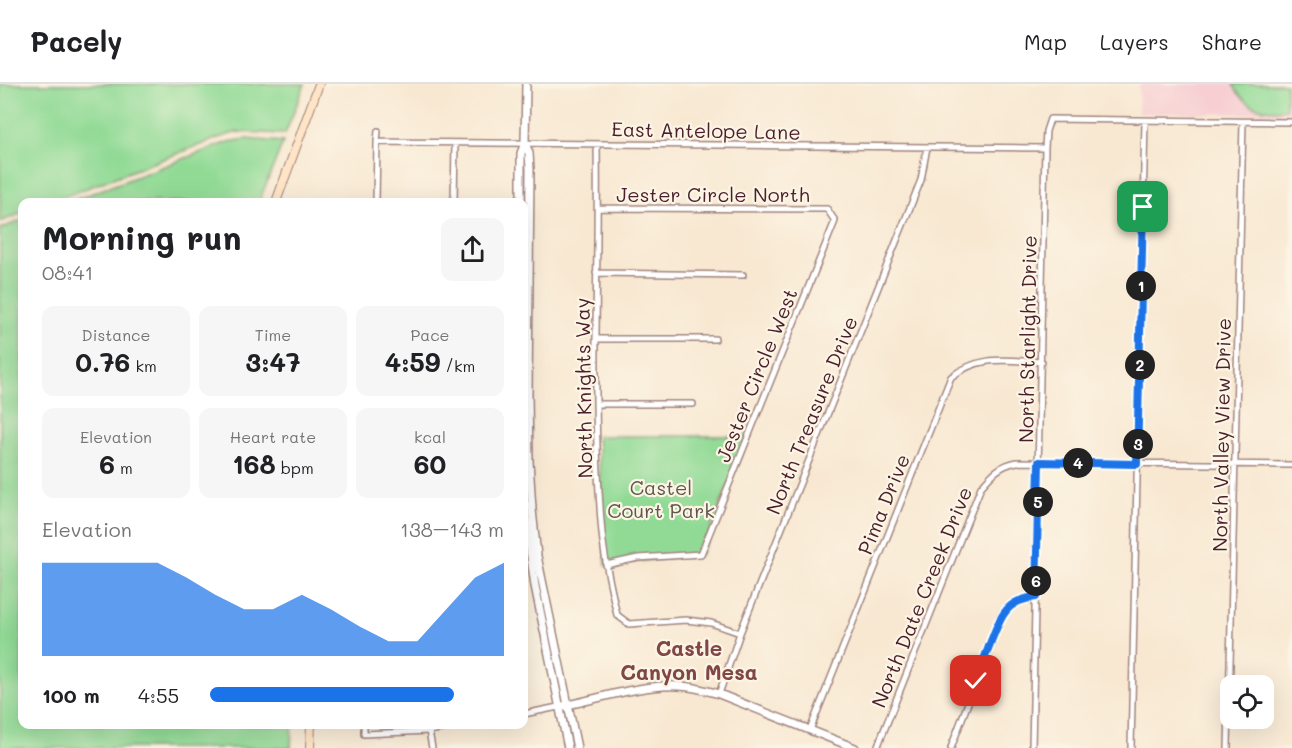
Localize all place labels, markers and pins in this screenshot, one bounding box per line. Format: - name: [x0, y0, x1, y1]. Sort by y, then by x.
- pin: [1117, 181, 1168, 232]
- pin: 1: [1126, 271, 1156, 301]
- pin: 2: [1125, 350, 1155, 380]
- pin: 3: [1123, 429, 1153, 459]
- pin: 4: [1063, 448, 1093, 478]
- pin: 5: [1023, 487, 1053, 517]
- pin: 6: [1021, 566, 1051, 596]
- pin: [950, 655, 1001, 706]

